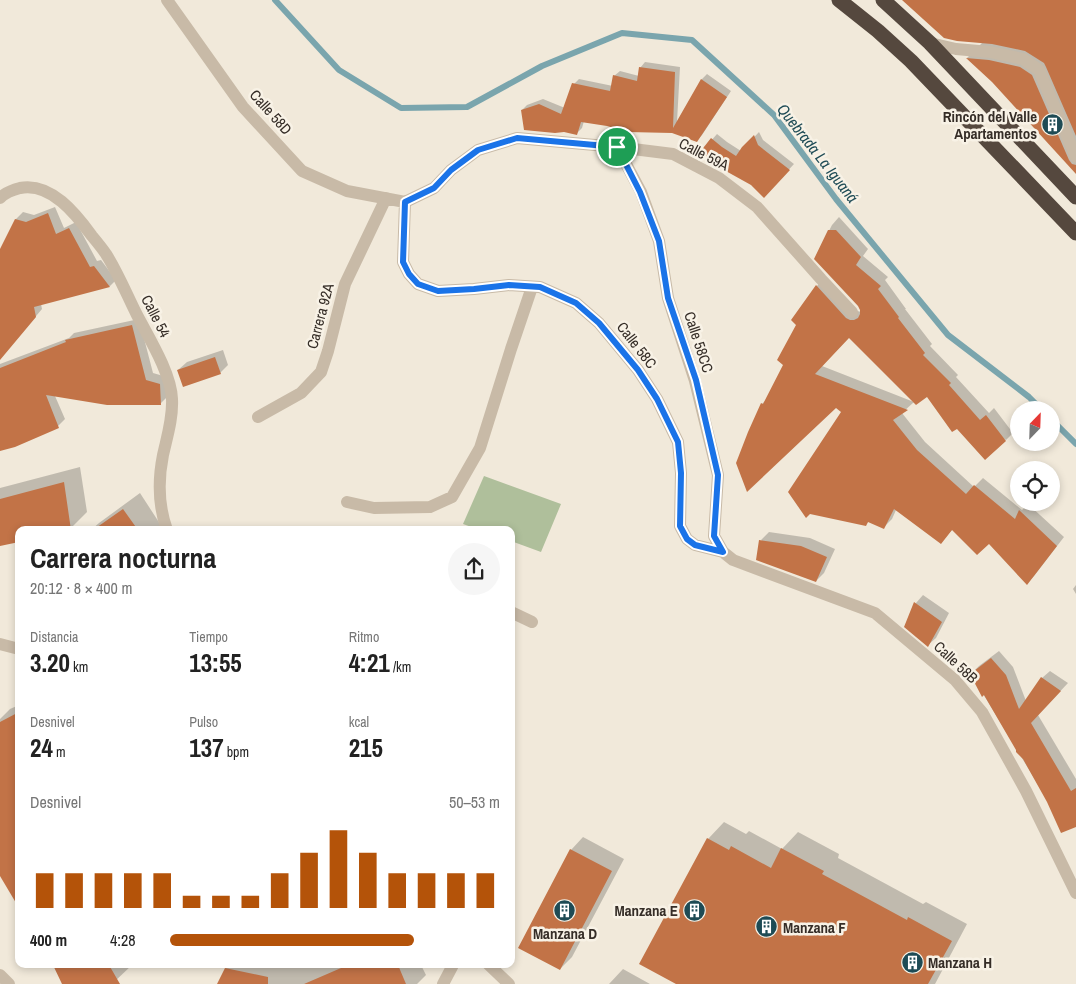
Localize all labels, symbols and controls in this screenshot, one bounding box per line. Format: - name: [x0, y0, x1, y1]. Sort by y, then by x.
- street label: Calle 58D: [245, 85, 297, 139]
- water label: Quebrada La Iguaná: [772, 99, 864, 207]
- place label: Rincón del Valle Apartamentos: [943, 106, 1037, 144]
- building icon: Rincón del Valle Apartamentos: [1041, 113, 1065, 137]
- pin: [596, 126, 638, 168]
- icon: arrive: [603, 133, 631, 161]
- street label: Calle 59A: [675, 133, 733, 176]
- street label: Carrera 92A: [301, 280, 339, 351]
- street label: Calle 54: [136, 291, 176, 341]
- street label: Calle 58CC: [679, 309, 719, 375]
- street label: Calle 58C: [612, 317, 662, 373]
- north arrow: [1010, 401, 1060, 451]
- map controls: [1010, 401, 1060, 511]
- button: locate: [1010, 461, 1060, 511]
- text: Carrera nocturna: [30, 539, 216, 577]
- button: share: [448, 543, 500, 595]
- text: 20:12 · 8 × 400 m: [30, 577, 133, 599]
- text: Distancia: [30, 628, 79, 646]
- text: Tiempo: [189, 628, 228, 646]
- text: Ritmo: [349, 628, 379, 646]
- street label: Calle 58B: [929, 636, 983, 688]
- text: 3.20: [30, 646, 70, 680]
- text: 13:55: [189, 646, 242, 680]
- text: 4:21: [349, 646, 390, 680]
- text: km: [70, 658, 88, 676]
- text: /km: [390, 658, 411, 676]
- text: Desnivel: [30, 713, 75, 731]
- text: Pulso: [189, 713, 218, 731]
- text: kcal: [349, 713, 369, 731]
- text: 24: [30, 731, 53, 765]
- text: 137: [189, 731, 224, 765]
- text: 215: [349, 731, 383, 765]
- text: m: [53, 743, 66, 761]
- text: bpm: [224, 743, 249, 761]
- text: Desnivel: [30, 791, 81, 813]
- text: 50–53 m: [449, 791, 500, 813]
- building icon: Manzana D: [553, 898, 577, 922]
- building icon: Manzana E: [682, 898, 706, 922]
- place label: Manzana E: [614, 900, 678, 921]
- building icon: Manzana F: [755, 915, 779, 939]
- place label: Manzana F: [783, 917, 846, 938]
- place label: Manzana D: [533, 923, 597, 944]
- text: 400 m: [30, 929, 67, 951]
- text: 4:28: [110, 929, 136, 951]
- building icon: Manzana H: [900, 950, 924, 974]
- place label: Manzana H: [928, 952, 992, 973]

